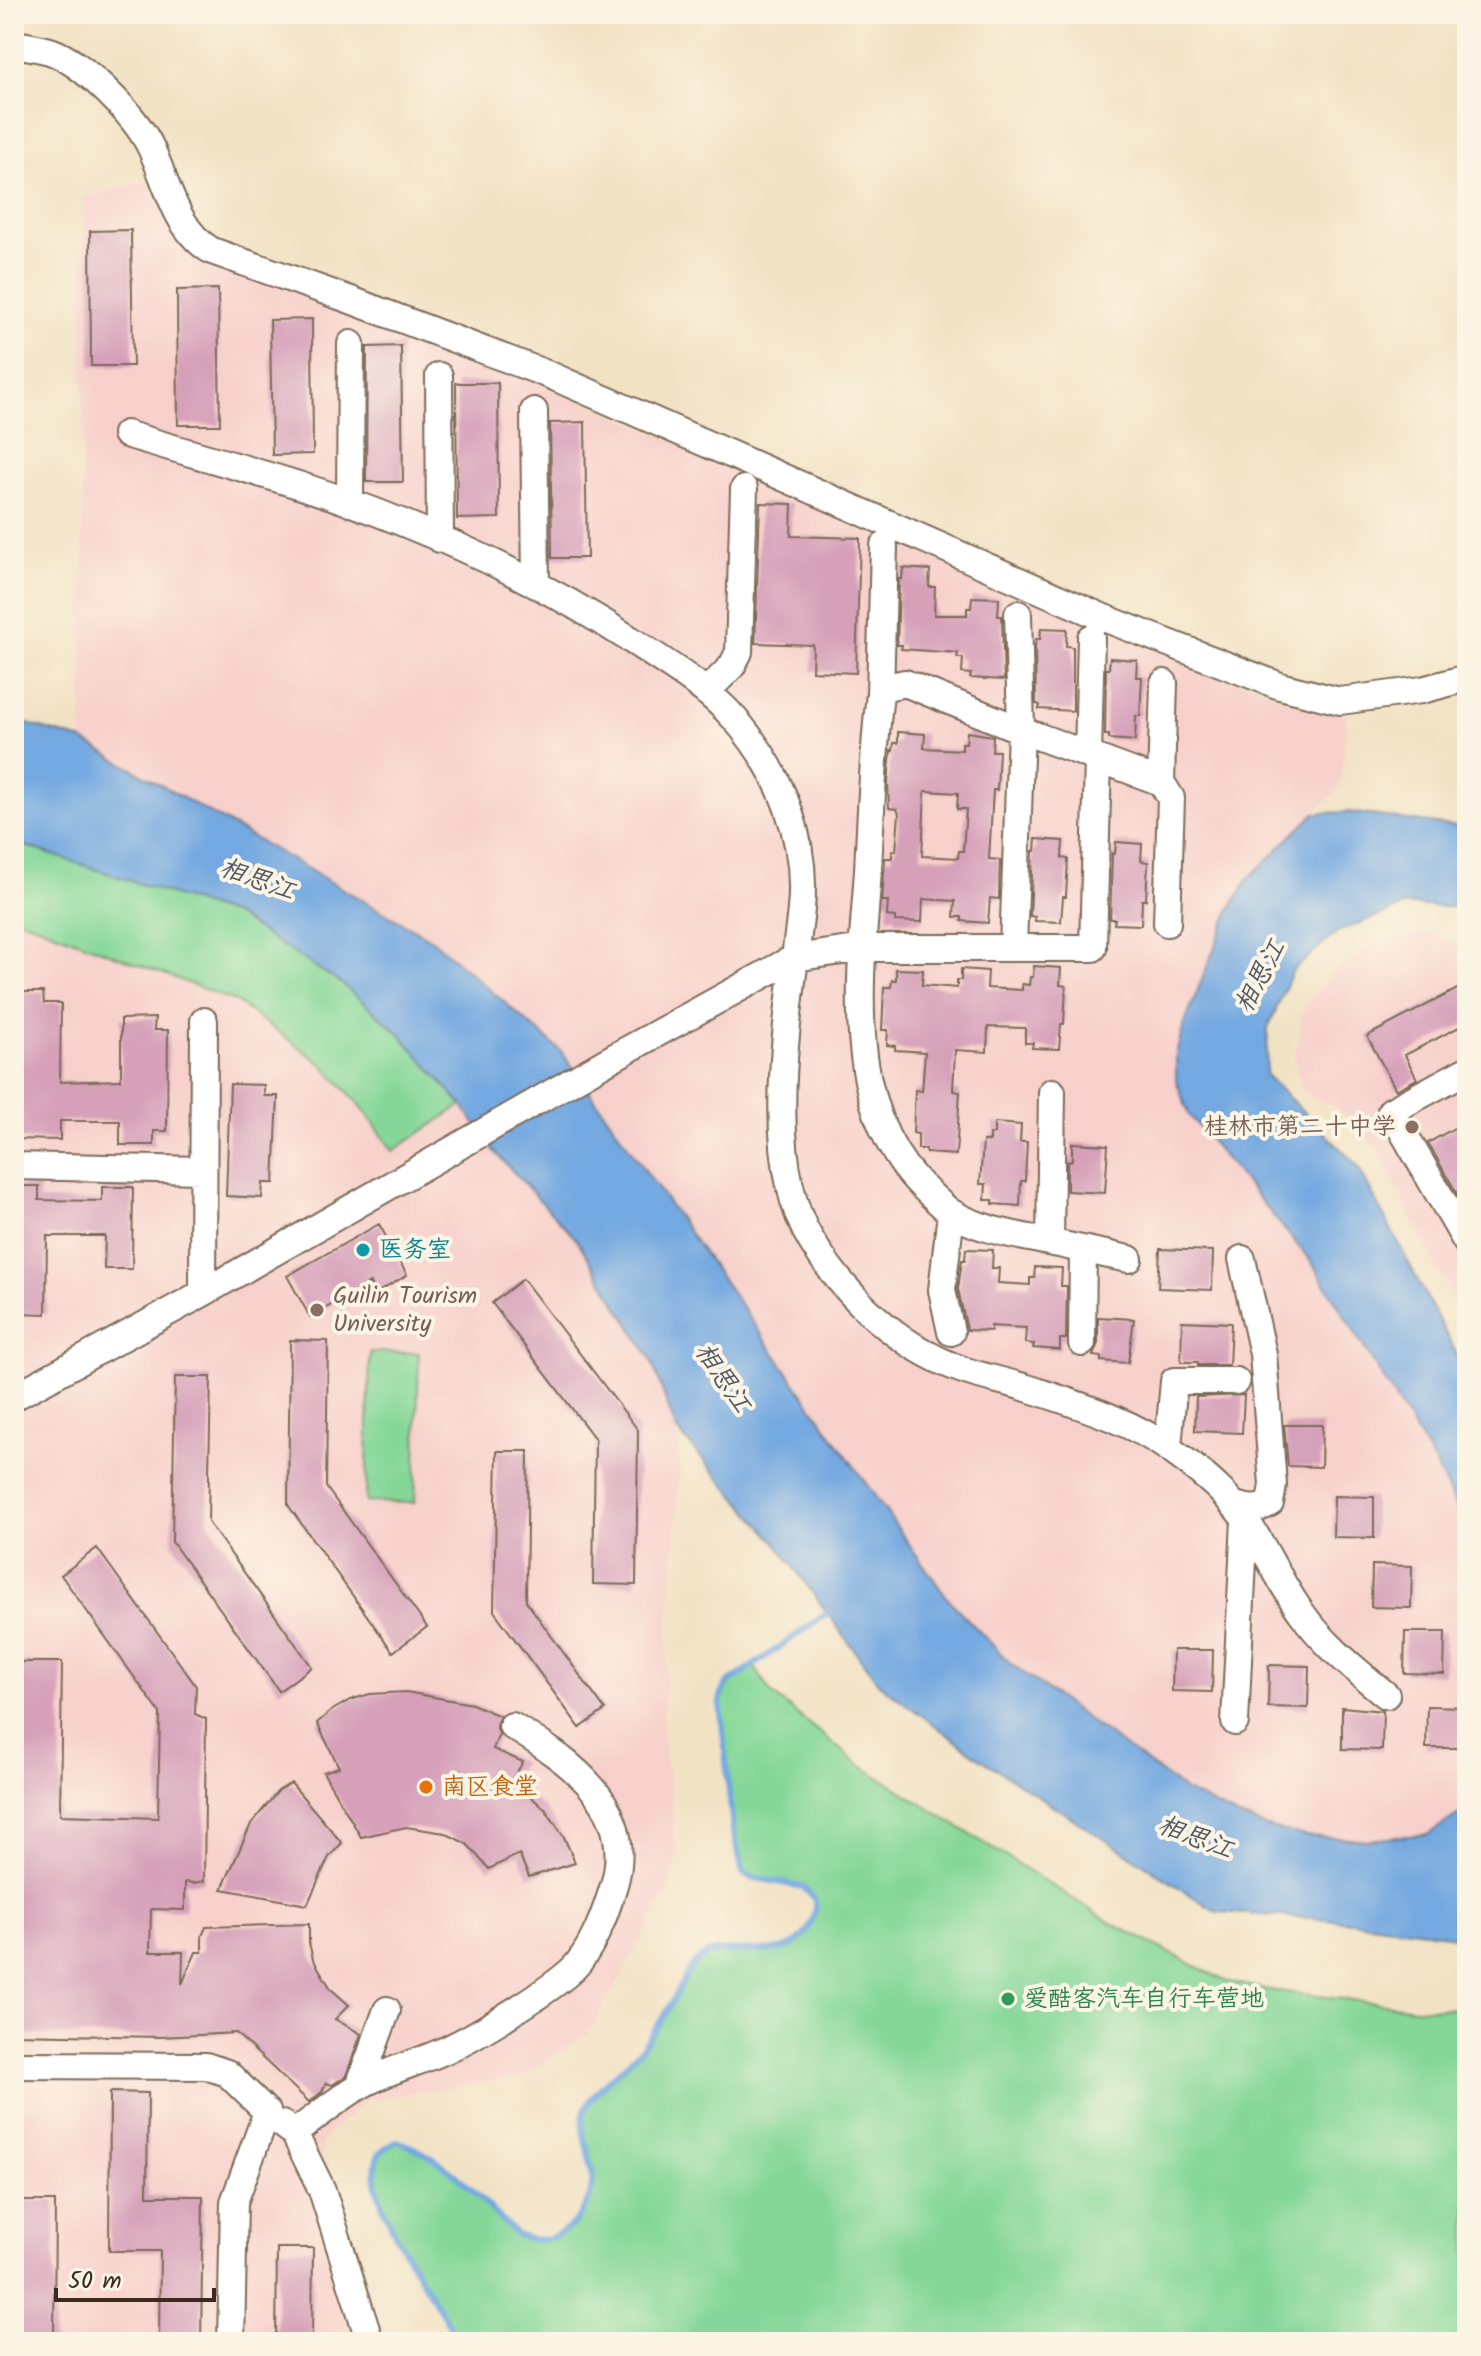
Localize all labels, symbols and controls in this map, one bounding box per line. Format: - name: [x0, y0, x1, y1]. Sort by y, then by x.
- water label: 相思江: [213, 847, 302, 913]
- water label: 相思江: [1224, 932, 1298, 1021]
- place label: 桂林市第二十中学: [1204, 1108, 1396, 1147]
- marker: 桂林市第二十中学: [1403, 1118, 1421, 1136]
- place label: 医务室: [379, 1231, 451, 1270]
- marker: 医务室: [354, 1241, 372, 1259]
- place label: Guilin Tourism University: [333, 1277, 477, 1344]
- marker: Guilin Tourism University: [308, 1301, 326, 1319]
- water label: 相思江: [683, 1334, 762, 1423]
- place label: 南区食堂: [442, 1768, 538, 1807]
- marker: 南区食堂: [417, 1778, 435, 1796]
- water label: 相思江: [1151, 1804, 1240, 1872]
- place label: 爱酷客汽车自行车营地: [1024, 1980, 1264, 2019]
- marker: 爱酷客汽车自行车营地: [999, 1990, 1017, 2008]
- scale bar: [56, 2252, 214, 2302]
- text: 50 m: [68, 2262, 122, 2301]

